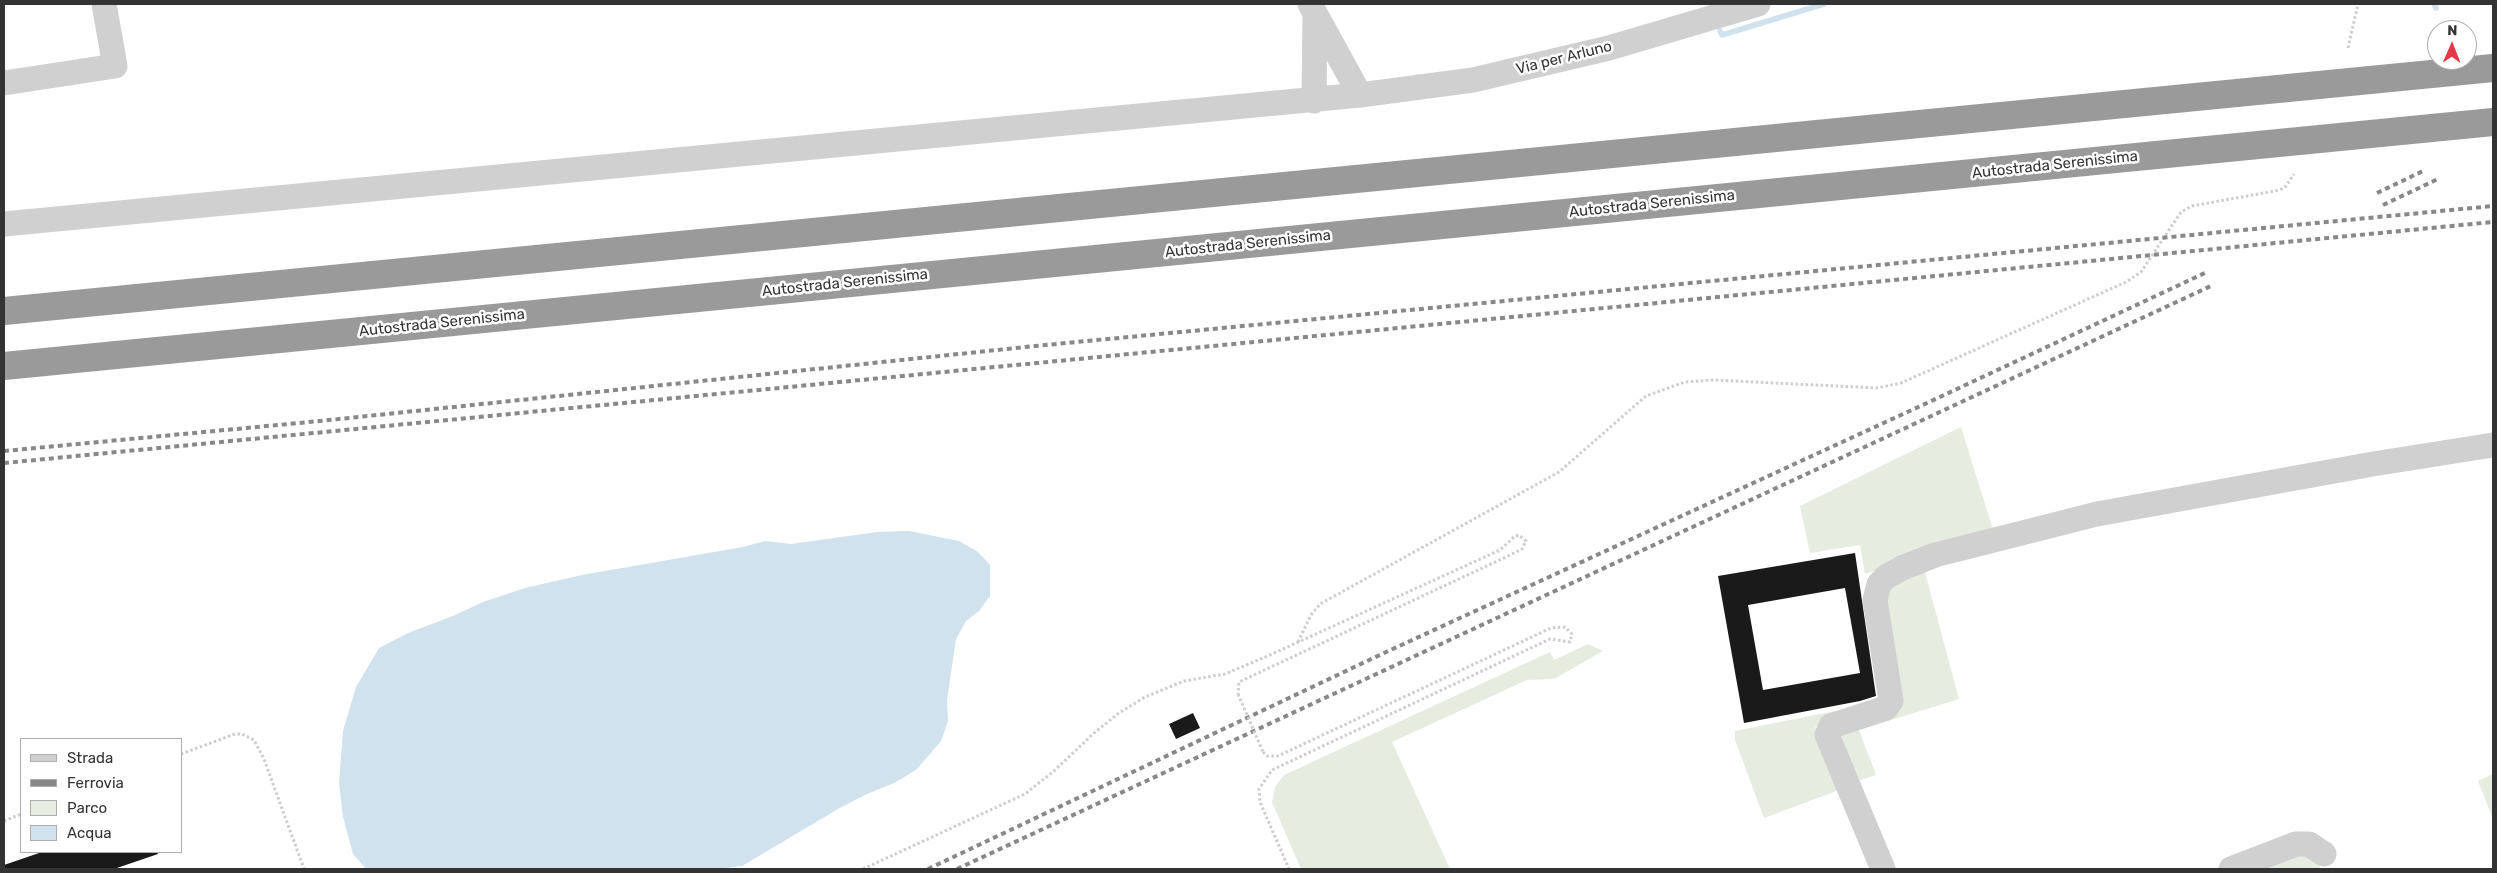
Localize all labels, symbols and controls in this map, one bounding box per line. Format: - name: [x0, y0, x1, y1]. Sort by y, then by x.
- north arrow: [2427, 20, 2477, 70]
- text: N: [2447, 22, 2457, 39]
- street label: Via per Arluno: [1514, 37, 1614, 79]
- street label: Autostrada Serenissima: [1971, 147, 2139, 183]
- street label: Autostrada Serenissima: [1568, 186, 1736, 222]
- street label: Autostrada Serenissima: [1164, 226, 1332, 262]
- street label: Autostrada Serenissima: [761, 265, 929, 301]
- street label: Autostrada Serenissima: [358, 305, 526, 341]
- legend: [20, 738, 182, 853]
- text: Strada: [67, 749, 113, 767]
- text: Ferrovia: [67, 774, 124, 792]
- text: Parco: [67, 799, 107, 817]
- text: Acqua: [67, 824, 112, 842]

